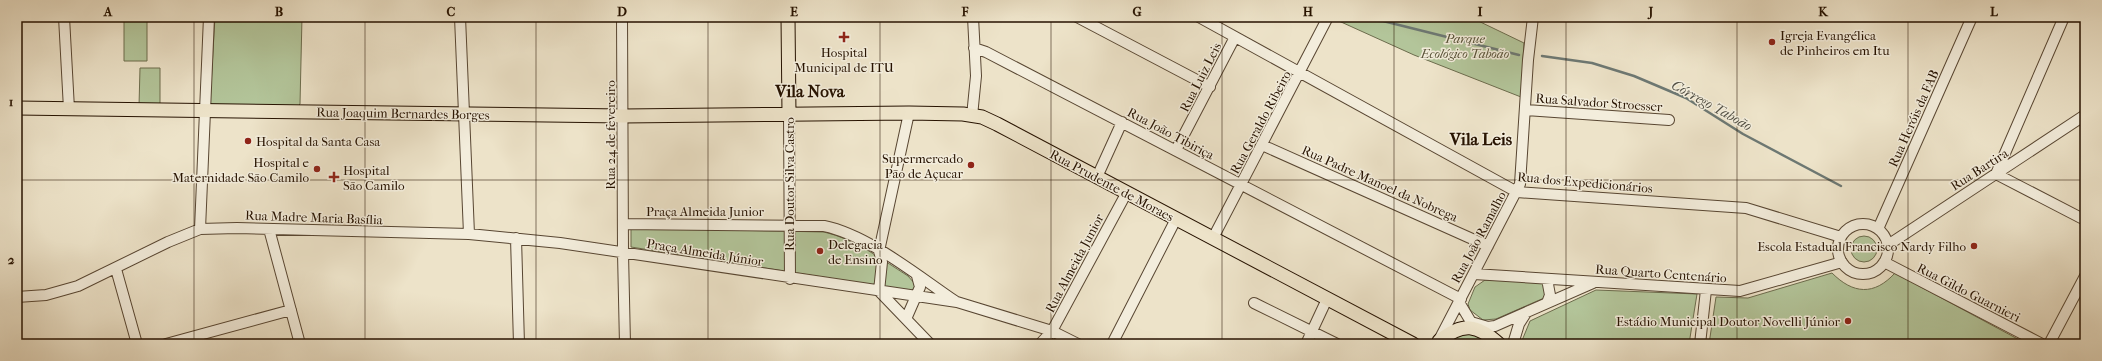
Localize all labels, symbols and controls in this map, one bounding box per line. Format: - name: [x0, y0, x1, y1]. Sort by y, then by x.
- text: A: [103, 4, 113, 19]
- text: B: [275, 4, 284, 19]
- text: C: [447, 4, 456, 19]
- text: D: [617, 4, 627, 19]
- text: E: [790, 4, 798, 19]
- text: F: [961, 4, 969, 19]
- text: G: [1132, 4, 1142, 19]
- text: H: [1303, 4, 1314, 19]
- text: I: [1477, 4, 1483, 19]
- text: J: [1647, 4, 1654, 20]
- text: K: [1818, 4, 1829, 19]
- text: L: [1990, 4, 1999, 19]
- place label: Igreja Evangélica de Pinheiros em Itu: [1780, 28, 1890, 58]
- marker: Hospital Municipal de ITU: [838, 31, 850, 43]
- park label: Parque Ecológico Taboão: [1420, 31, 1510, 61]
- marker: Igreja Evangélica de Pinheiros em Itu: [1767, 37, 1777, 47]
- street label: Rua Luiz Leis: [1177, 40, 1224, 114]
- place label: Hospital Municipal de ITU: [794, 45, 894, 75]
- street label: Rua Heróis da FAB: [1885, 67, 1942, 169]
- street label: Rua Geraldo Ribeiro: [1227, 68, 1294, 176]
- water label: Córrego Taboão: [1669, 76, 1755, 135]
- street label: Rua 24 de fevereiro: [603, 80, 618, 190]
- district label: Vila Nova: [774, 81, 846, 101]
- street label: Rua Salvador Stroesser: [1535, 91, 1663, 114]
- text: 1: [9, 94, 14, 109]
- street label: Rua Joaquim Bernardes Borges: [316, 104, 490, 123]
- street label: Rua João Tibiriça: [1124, 104, 1217, 164]
- street label: Rua Doutor Silva Castro: [782, 117, 797, 251]
- district label: Vila Leis: [1449, 129, 1513, 149]
- place label: Hospital da Santa Casa: [256, 134, 381, 149]
- marker: Hospital da Santa Casa: [243, 136, 253, 146]
- street label: Rua Padre Manoel da Nobrega: [1299, 142, 1461, 225]
- street label: Rua Bartira: [1948, 145, 2012, 194]
- street label: Rua Prudente de Moraes: [1047, 146, 1176, 225]
- place label: Supermercado Pão de Açucar: [882, 151, 963, 182]
- place label: Hospital e Maternidade São Camilo: [172, 155, 310, 185]
- marker: Supermercado Pão de Açucar: [966, 160, 976, 170]
- place label: Hospital São Camilo: [343, 163, 405, 193]
- marker: Hospital e Maternidade São Camilo: [312, 164, 322, 174]
- street label: Rua dos Expedicionários: [1517, 169, 1653, 196]
- marker: Hospital São Camilo: [328, 171, 340, 183]
- street label: Rua João Ramalho: [1448, 188, 1509, 286]
- street label: Praça Almeida Junior: [646, 204, 765, 220]
- street label: Rua Madre Maria Basília: [245, 208, 384, 227]
- street label: Rua Almeida Junior: [1042, 211, 1107, 315]
- street label: Praça Almeida Júnior: [645, 236, 765, 270]
- place label: Delegacia de Ensino: [828, 237, 884, 267]
- place label: Escola Estadual Francisco Nardy Filho: [1757, 239, 1966, 254]
- marker: Escola Estadual Francisco Nardy Filho: [1969, 241, 1979, 251]
- marker: Delegacia de Ensino: [815, 246, 825, 256]
- text: 2: [8, 252, 15, 267]
- street label: Rua Gildo Guarnieri: [1915, 260, 2023, 325]
- street label: Rua Quarto Centenário: [1595, 261, 1727, 286]
- place label: Estádio Municipal Doutor Novelli Júnior: [1616, 314, 1840, 329]
- marker: Estádio Municipal Doutor Novelli Júnior: [1843, 316, 1853, 326]

